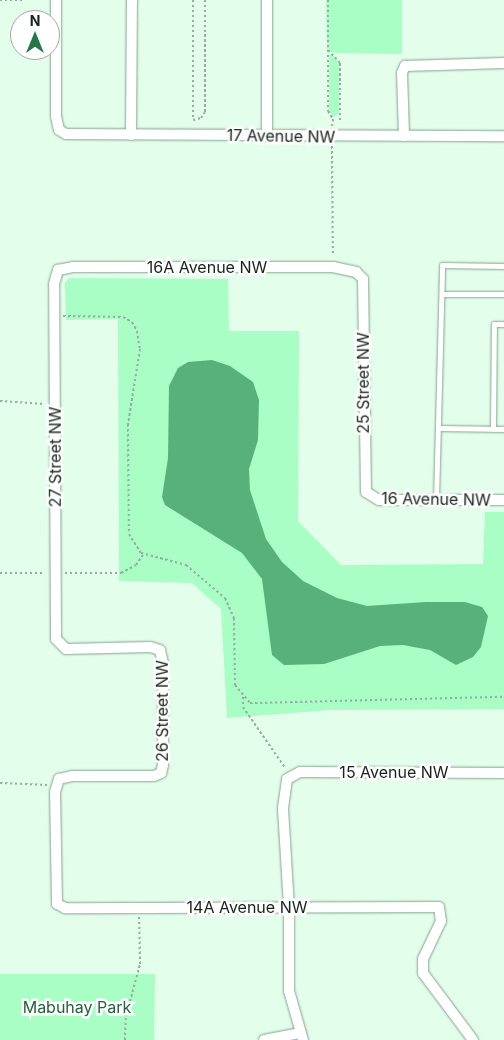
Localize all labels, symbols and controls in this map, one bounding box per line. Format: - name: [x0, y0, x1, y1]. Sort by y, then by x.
- north arrow: [10, 10, 60, 60]
- text: N: [30, 12, 40, 29]
- street label: 17 Avenue NW: [227, 125, 335, 147]
- street label: 16A Avenue NW: [147, 257, 267, 277]
- street label: 25 Street NW: [353, 332, 373, 434]
- street label: 27 Street NW: [45, 407, 65, 507]
- street label: 16 Avenue NW: [381, 488, 491, 510]
- street label: 26 Street NW: [152, 660, 172, 762]
- street label: 15 Avenue NW: [339, 762, 449, 782]
- street label: 14A Avenue NW: [187, 897, 307, 917]
- park label: Mabuhay Park: [23, 997, 131, 1017]

